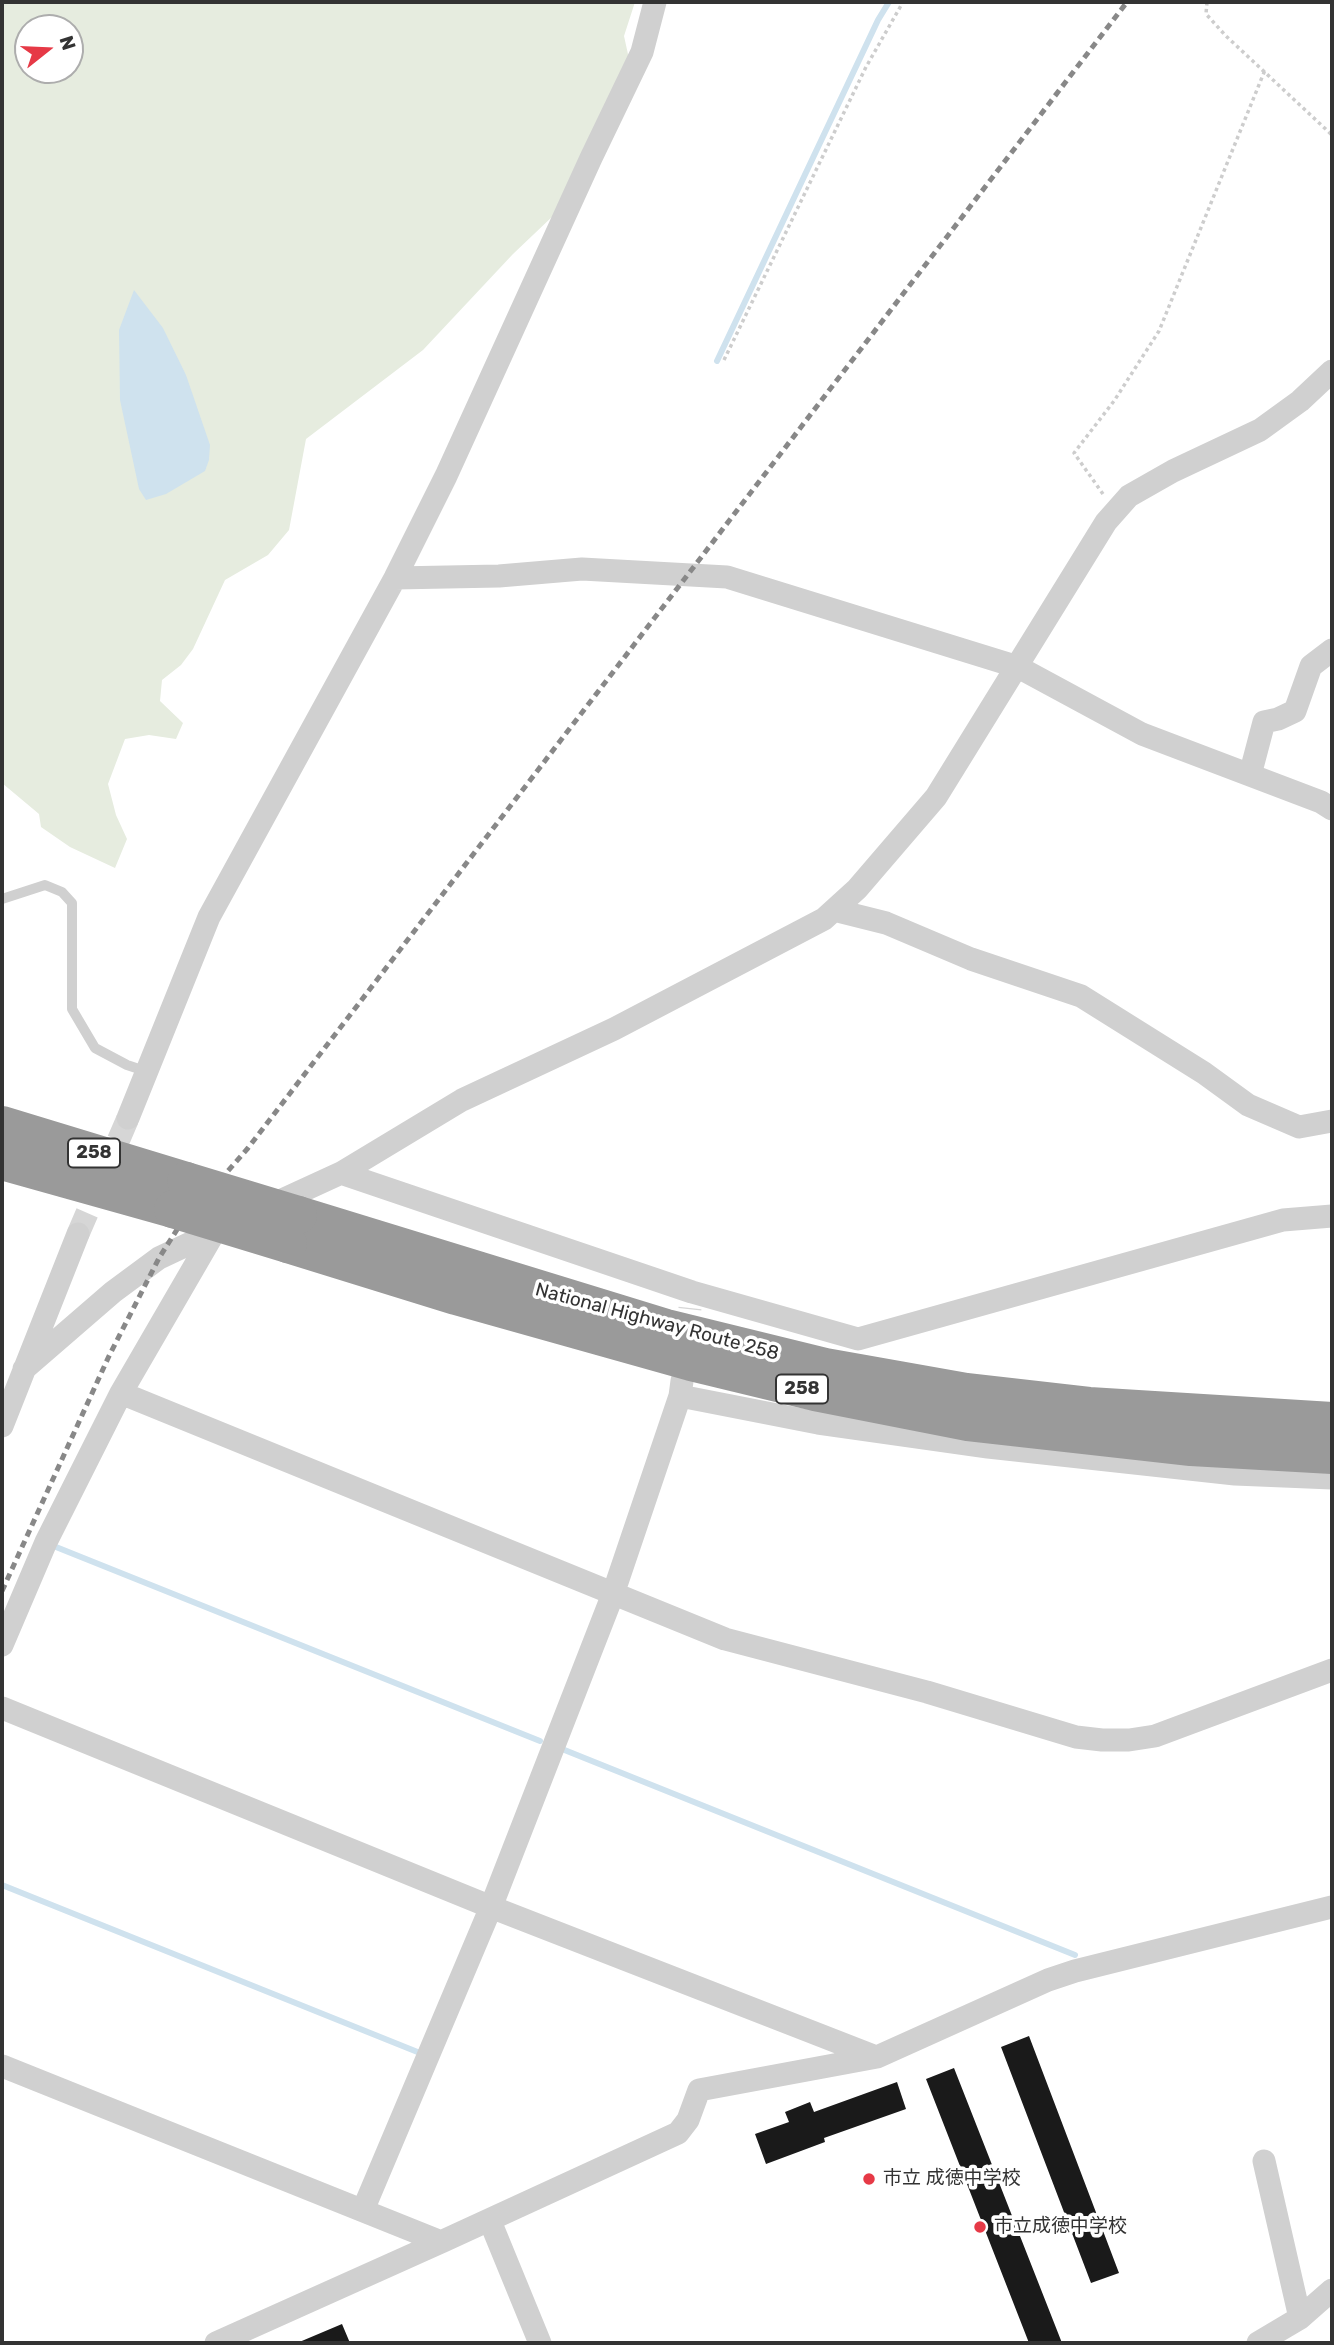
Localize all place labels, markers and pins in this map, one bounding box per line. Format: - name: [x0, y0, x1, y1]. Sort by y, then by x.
- place label: 市立 成徳中学校: [883, 2168, 1021, 2190]
- marker: 市立 成徳中学校: [861, 2171, 877, 2187]
- place label: 市立成徳中学校: [994, 2216, 1127, 2238]
- marker: 市立成徳中学校: [972, 2219, 988, 2235]

